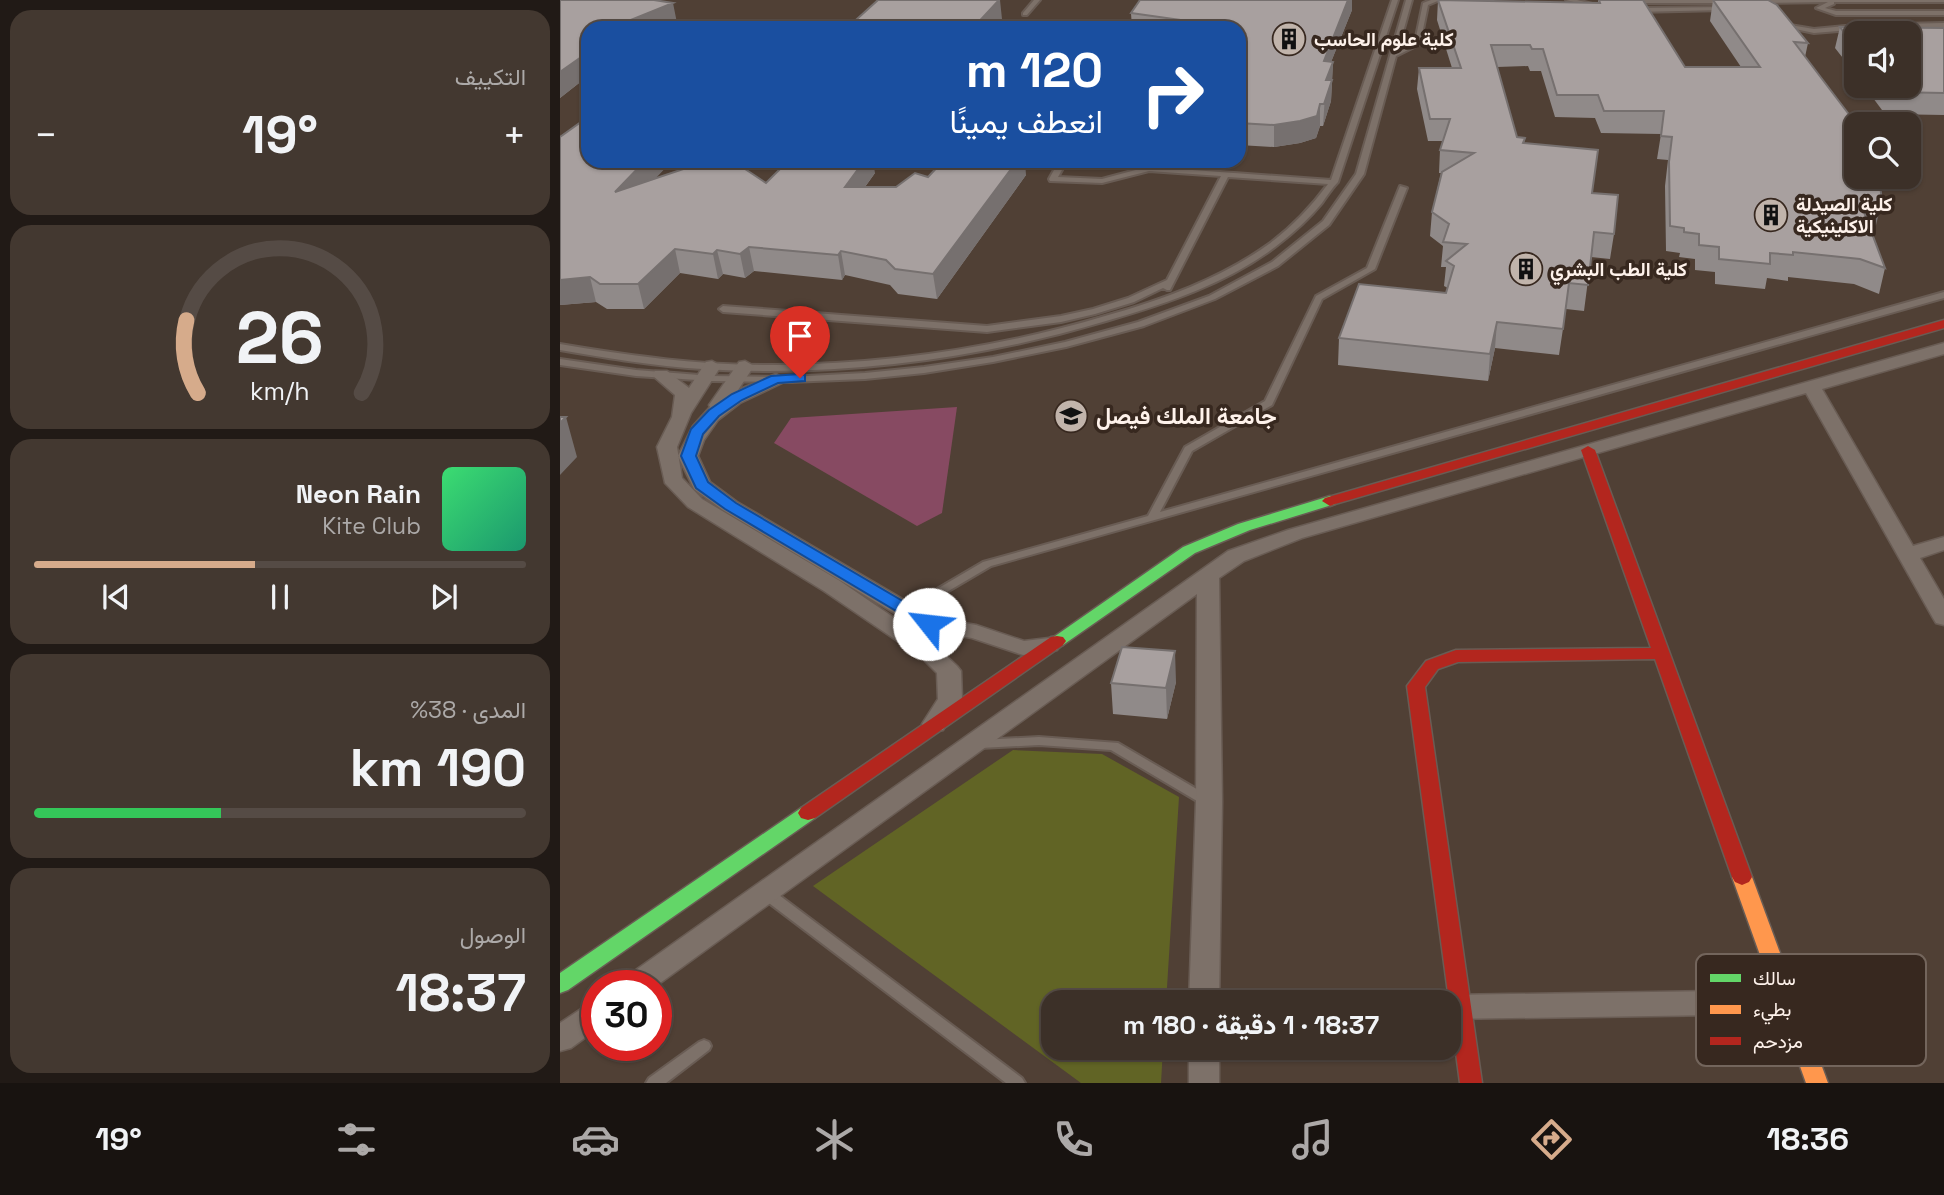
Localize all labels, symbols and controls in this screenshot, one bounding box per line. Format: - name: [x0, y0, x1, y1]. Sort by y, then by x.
- building icon: كلية علوم الحاسب: [1270, 20, 1308, 58]
- map controls: [1844, 21, 1921, 189]
- button: sound: [1844, 21, 1921, 98]
- place label: كلية علوم الحاسب: [1314, 27, 1454, 52]
- text: 120 m: [966, 39, 1103, 101]
- icon: right: [1127, 49, 1218, 140]
- text: التكييف: [455, 62, 526, 92]
- text: 19°: [242, 102, 318, 168]
- text: انعطف يمينًا: [950, 102, 1103, 142]
- text: −: [34, 111, 58, 159]
- text: +: [502, 111, 526, 159]
- button: search: [1844, 112, 1921, 189]
- place label: كلية الصيدلة الاكلينيكية: [1796, 192, 1893, 239]
- building icon: كلية الصيدلة الاكلينيكية: [1752, 196, 1790, 234]
- building icon: كلية الطب البشري: [1507, 250, 1545, 288]
- place label: كلية الطب البشري: [1550, 257, 1688, 286]
- text: 26: [236, 291, 324, 384]
- pin: [770, 306, 830, 378]
- icon: arrive: [781, 317, 819, 355]
- text: km/h: [250, 375, 310, 407]
- school or university icon: جامعة الملك فيصل: [1052, 397, 1090, 435]
- place label: جامعة الملك فيصل: [1096, 401, 1277, 431]
- text: Neon Rain: [296, 477, 421, 511]
- text: Kite Club: [322, 511, 421, 541]
- icon: previous: [97, 578, 135, 616]
- icon: pause: [261, 578, 299, 616]
- icon: next: [425, 578, 463, 616]
- position arrow: [892, 587, 966, 661]
- text: المدى · 38%: [410, 695, 526, 725]
- text: 190 km: [350, 735, 526, 801]
- text: الوصول: [460, 920, 526, 950]
- legend: [1696, 954, 1926, 1066]
- text: 18:37: [395, 960, 526, 1026]
- text: سالك: [1753, 966, 1796, 991]
- speed limit sign: 30: [581, 970, 672, 1061]
- text: بطيء: [1753, 997, 1791, 1025]
- text: 18:37 · 1 دقيقة · 180 m: [1123, 1008, 1379, 1042]
- text: مزدحم: [1753, 1029, 1803, 1054]
- icon: filters: [332, 1115, 381, 1164]
- icon: car: [571, 1115, 620, 1164]
- icon: climate: [810, 1115, 859, 1164]
- icon: phone: [1049, 1115, 1098, 1164]
- icon: music: [1288, 1115, 1337, 1164]
- icon: directions: [1527, 1115, 1576, 1164]
- text: 19°: [95, 1119, 142, 1159]
- text: 18:36: [1767, 1119, 1849, 1159]

